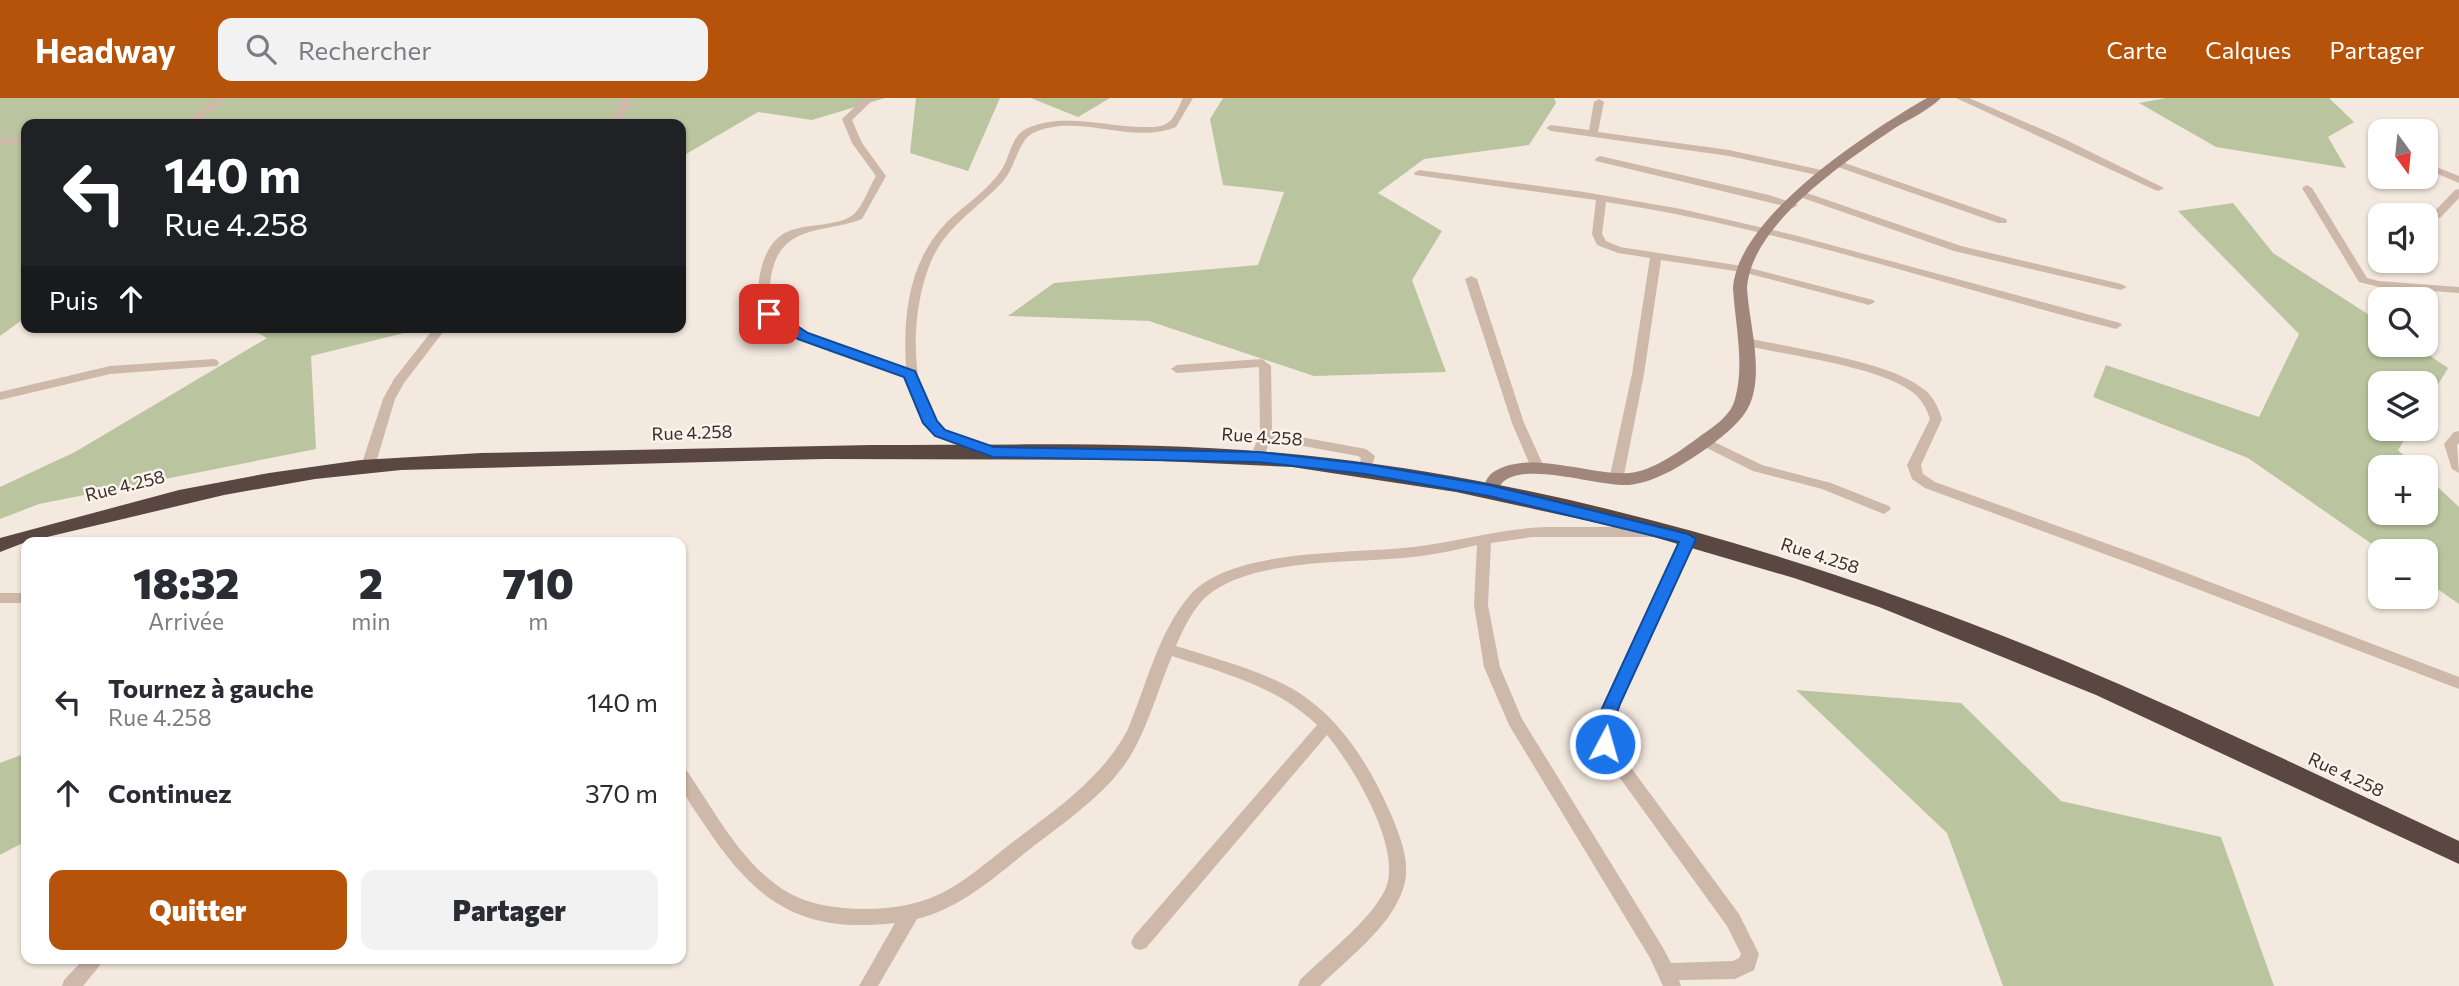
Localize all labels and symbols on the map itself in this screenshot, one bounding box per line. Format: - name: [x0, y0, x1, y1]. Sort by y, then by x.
- north arrow: [2368, 119, 2438, 189]
- pin: [739, 284, 799, 344]
- street label: Rue 4.258: [651, 420, 733, 444]
- street label: Rue 4.258: [1221, 422, 1303, 450]
- street label: Rue 4.258: [83, 465, 167, 506]
- street label: Rue 4.258: [1778, 532, 1862, 578]
- position arrow: [1568, 707, 1642, 781]
- street label: Rue 4.258: [2305, 747, 2388, 801]

